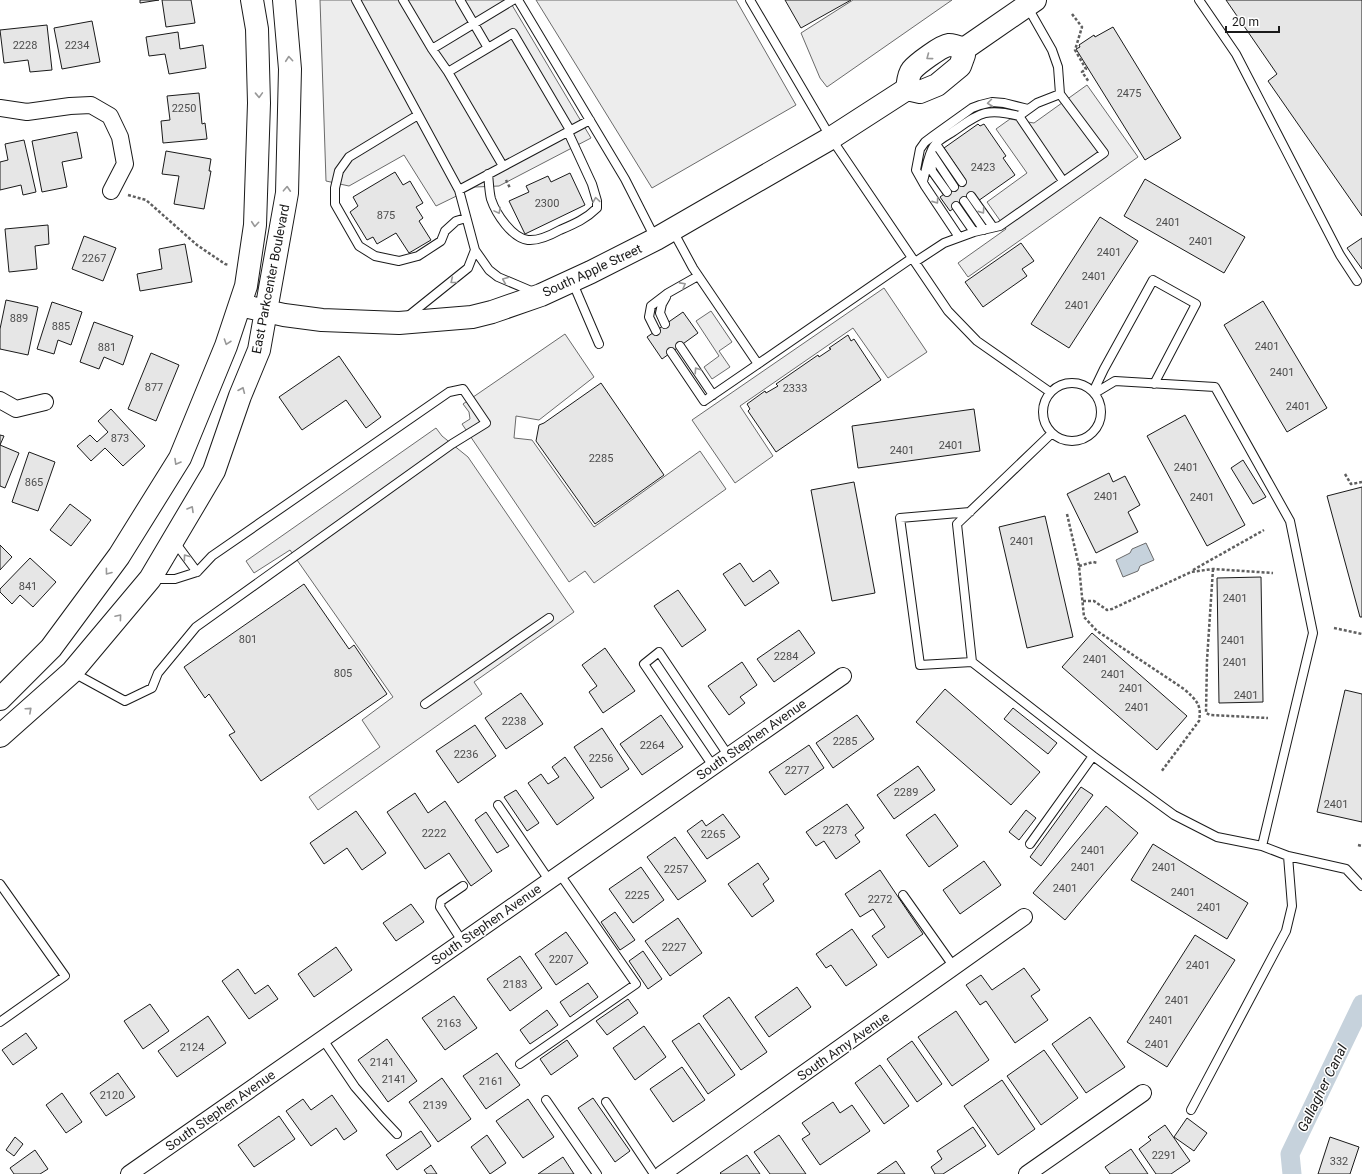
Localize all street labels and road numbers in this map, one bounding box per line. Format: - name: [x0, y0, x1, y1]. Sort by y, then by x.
- street label: East Parkcenter Boulevard: [249, 203, 292, 355]
- street label: South Apple Street: [540, 241, 644, 300]
- street label: South Stephen Avenue: [694, 696, 809, 783]
- street label: South Stephen Avenue: [429, 881, 544, 968]
- street label: South Amy Avenue: [794, 1009, 892, 1084]
- street label: South Stephen Avenue: [163, 1067, 278, 1154]

